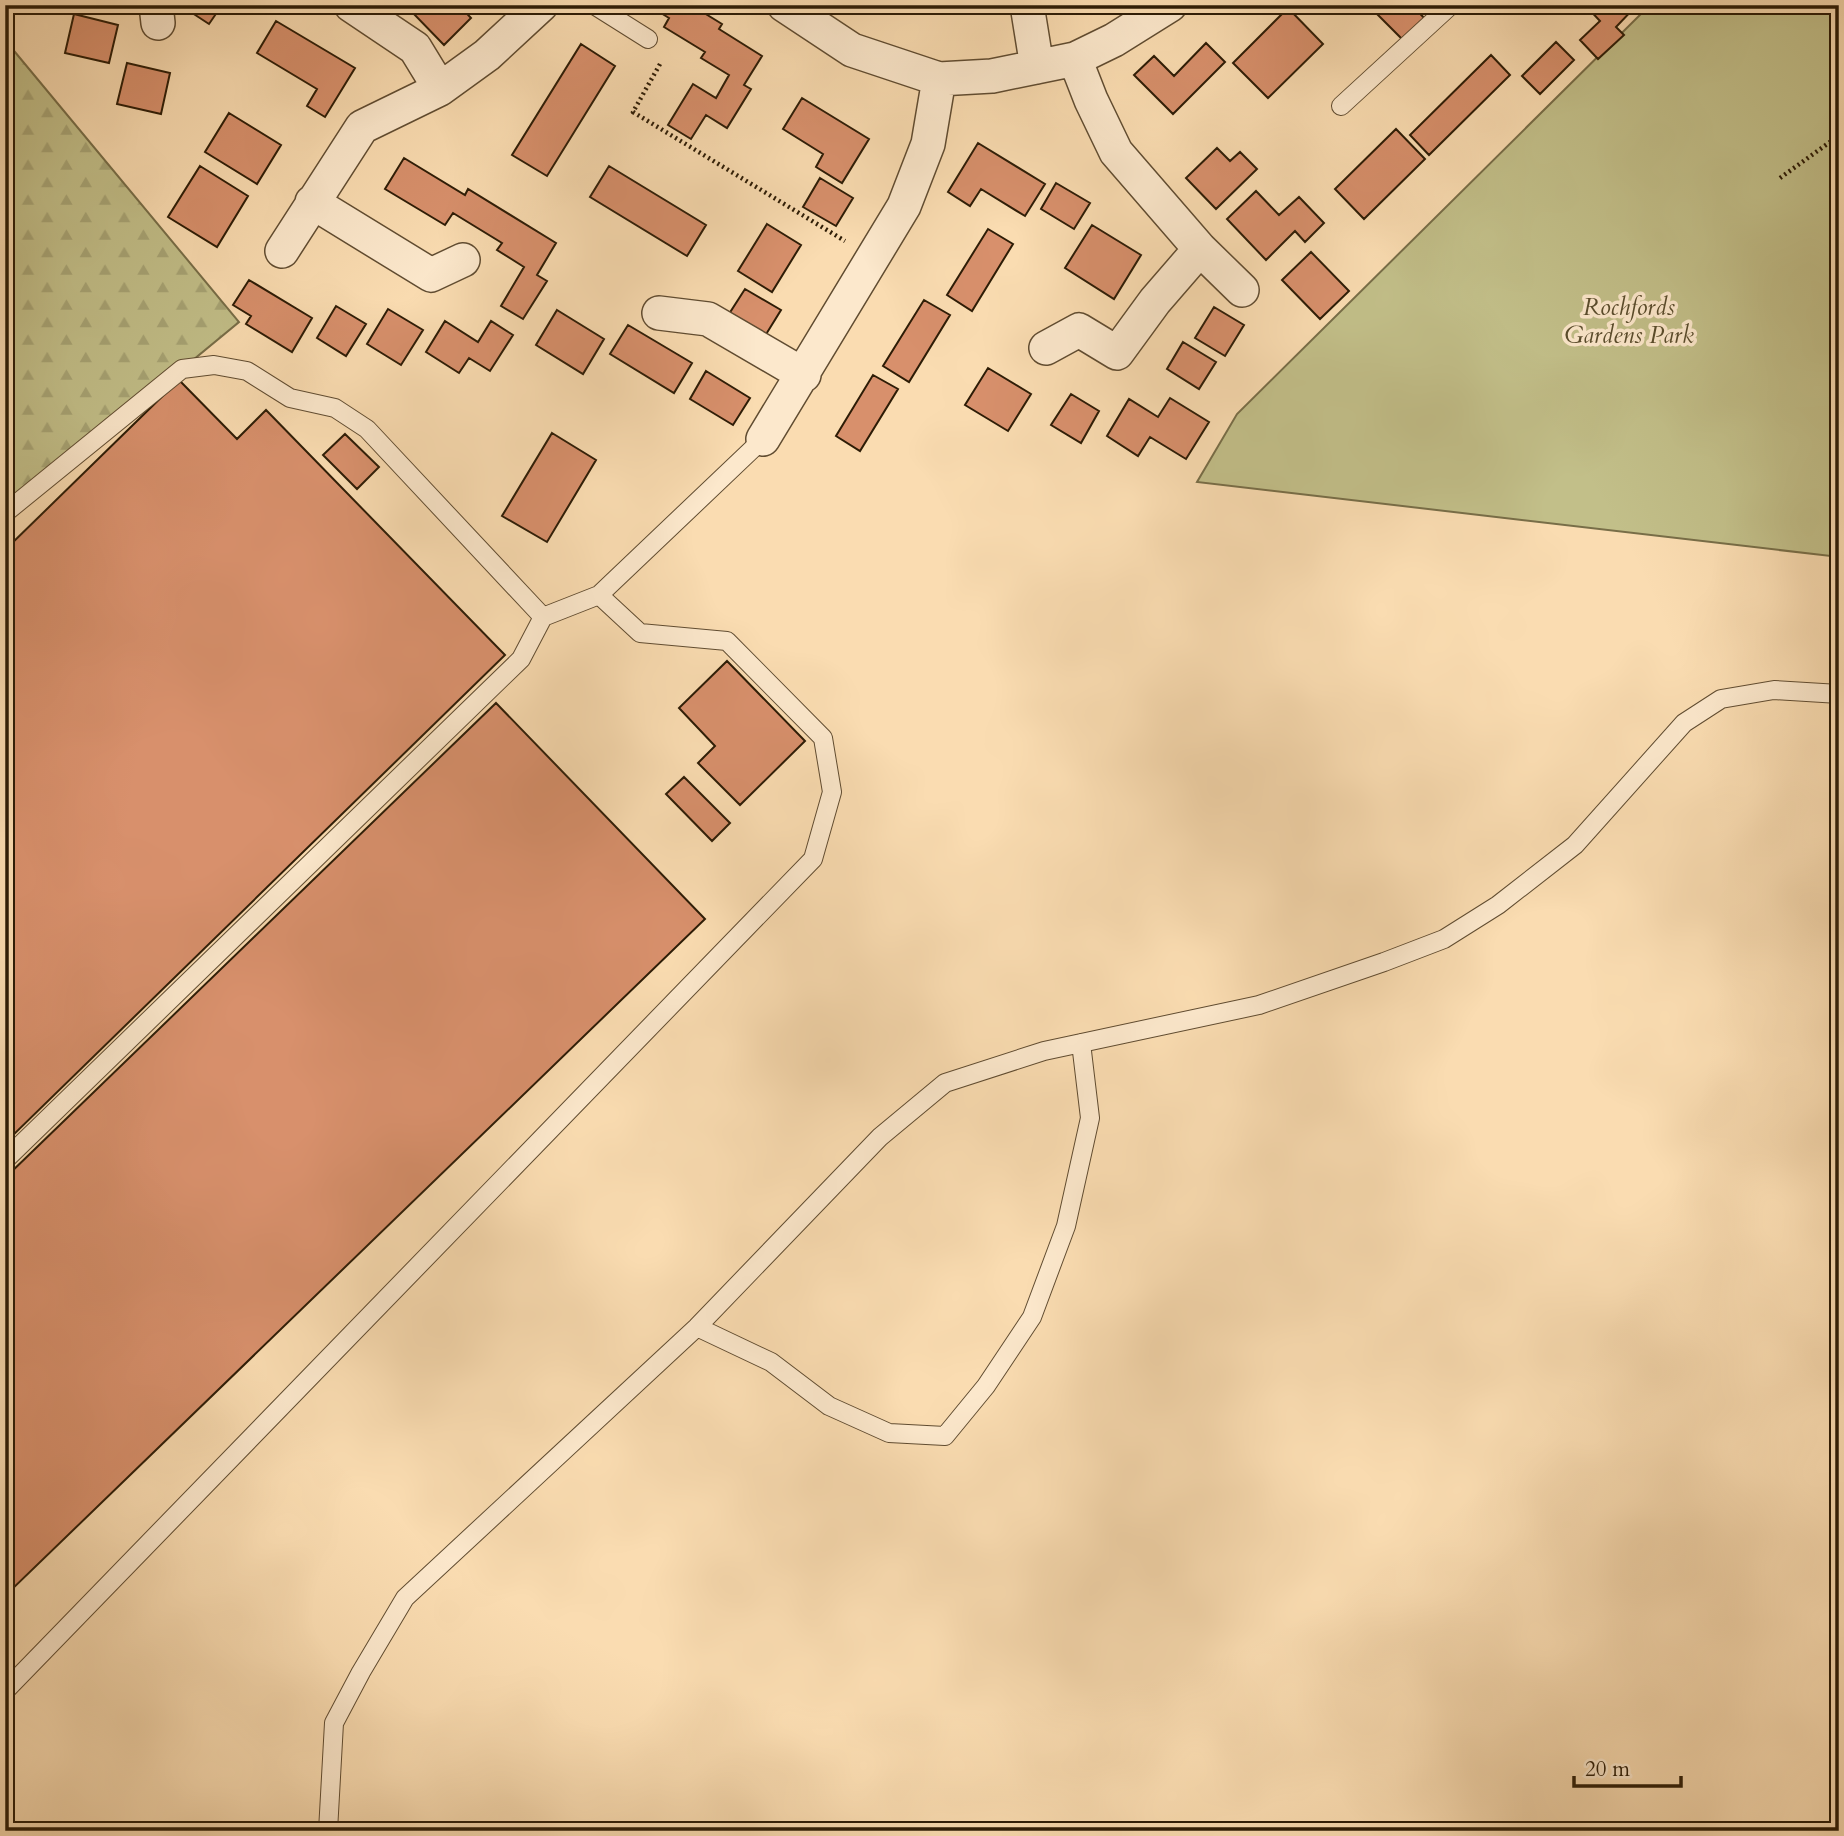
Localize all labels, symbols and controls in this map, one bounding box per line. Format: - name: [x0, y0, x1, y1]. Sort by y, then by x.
- park label: Rochfords Gardens Park: [1564, 291, 1694, 352]
- scale bar: [1574, 1745, 1681, 1789]
- text: 20 m: [1585, 1755, 1630, 1784]

